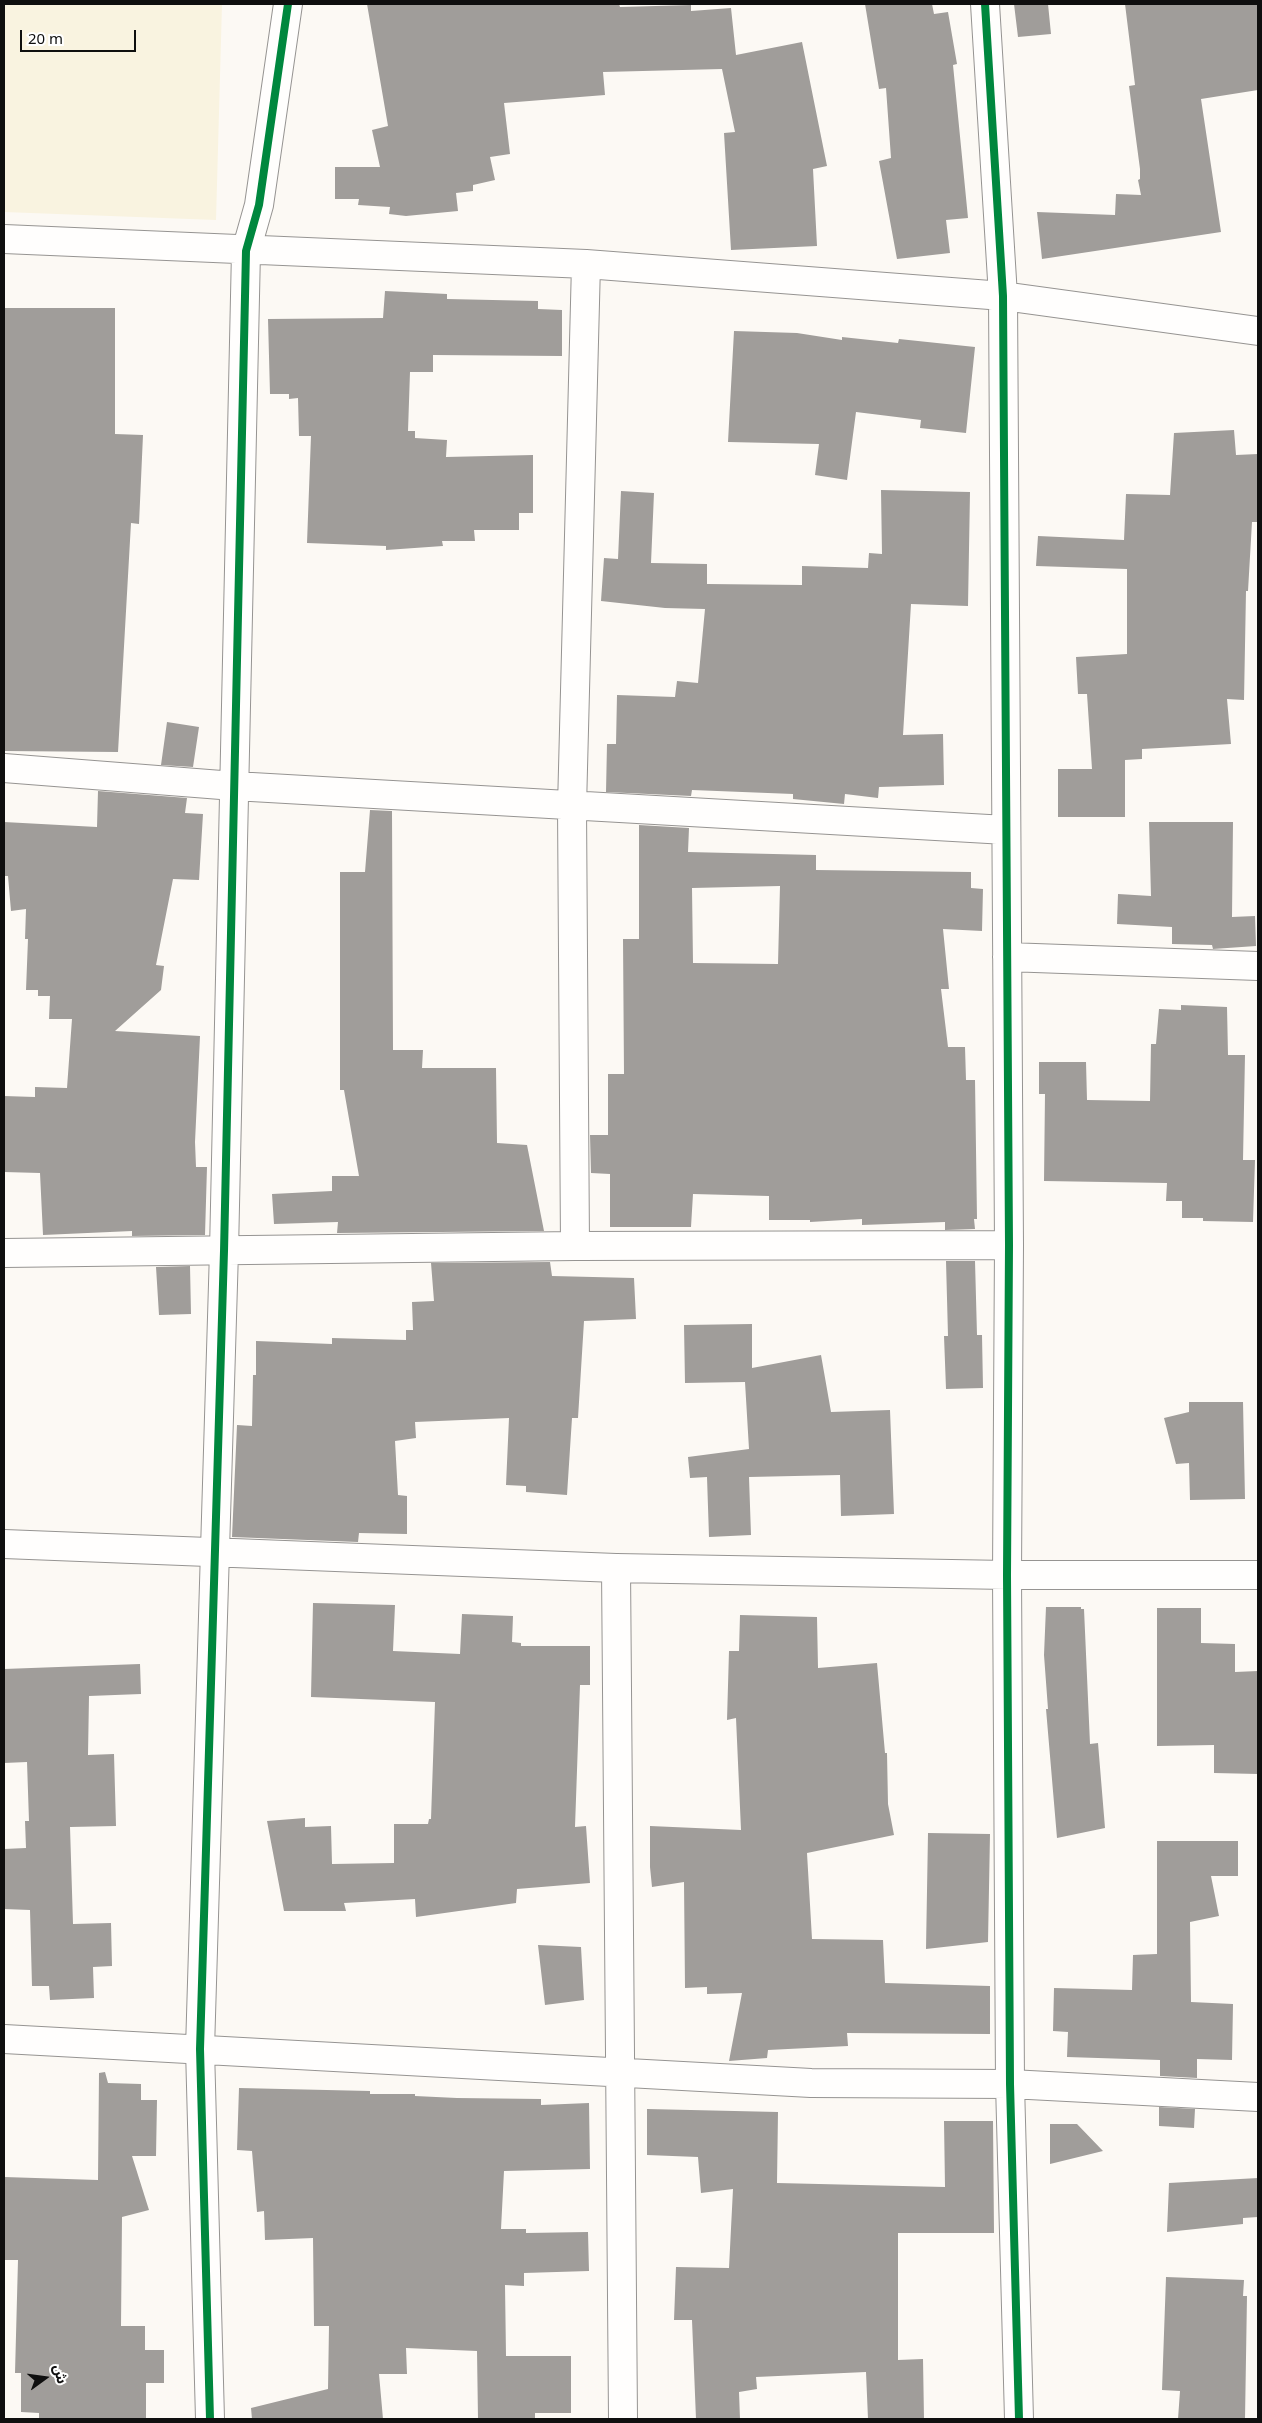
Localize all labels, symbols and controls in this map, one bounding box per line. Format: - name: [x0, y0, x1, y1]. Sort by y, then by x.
- scale bar: [22, 20, 139, 52]
- text: 20 m: [28, 23, 63, 55]
- north arrow: [20, 2353, 70, 2403]
- text: ش: [44, 2361, 76, 2387]

